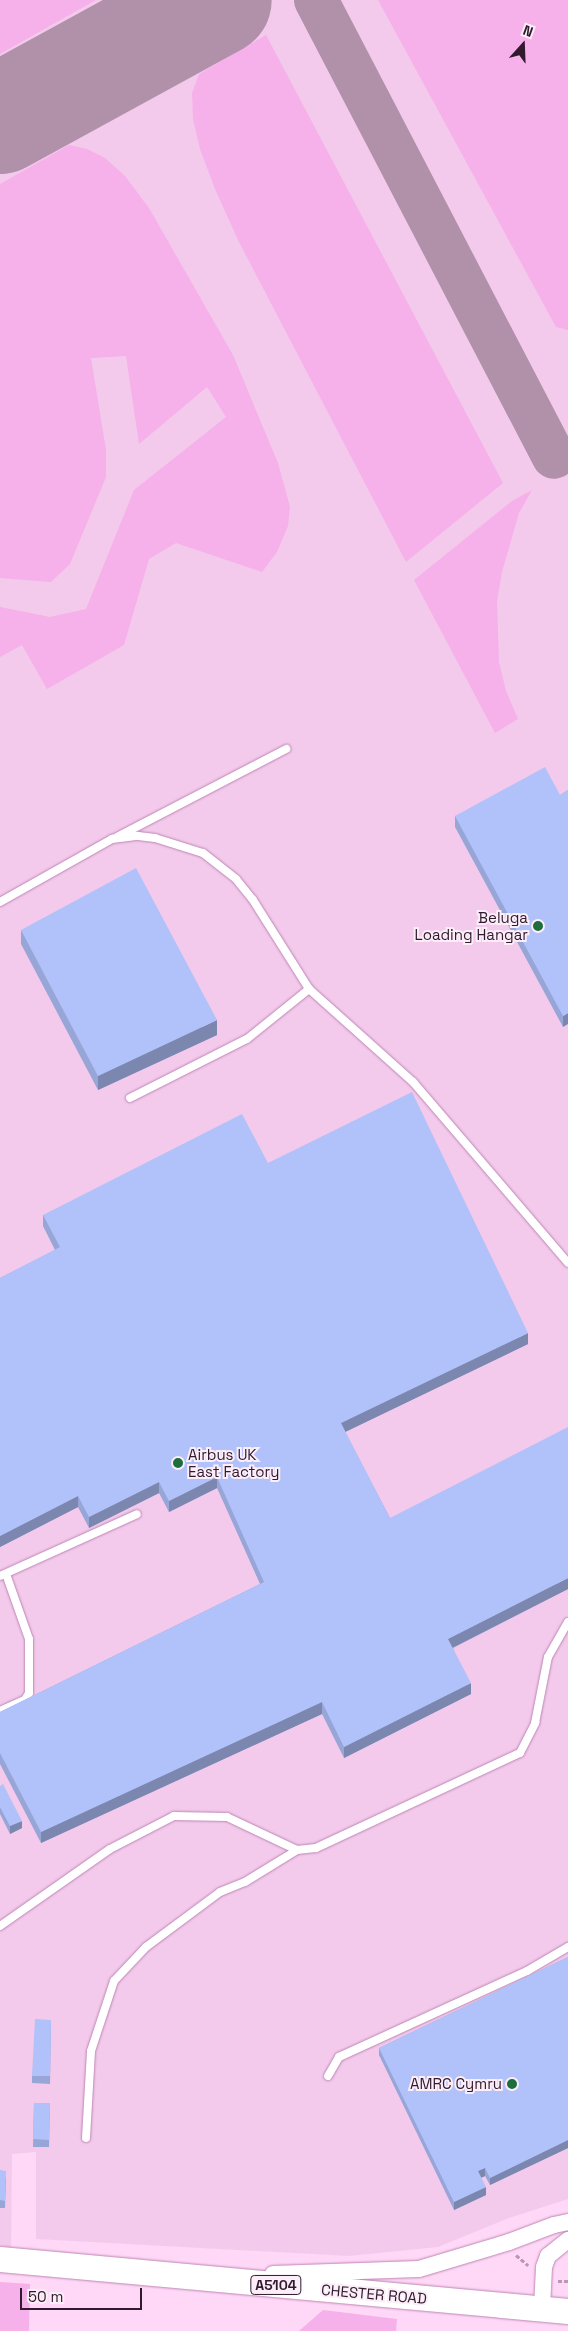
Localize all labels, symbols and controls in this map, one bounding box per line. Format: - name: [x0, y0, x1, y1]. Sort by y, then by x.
- north arrow: [498, 20, 548, 70]
- text: N: [521, 21, 536, 41]
- place label: Beluga Loading Hangar: [415, 908, 528, 943]
- marker: Beluga Loading Hangar: [532, 920, 544, 932]
- place label: Airbus UK East Factory: [188, 1445, 279, 1480]
- marker: Airbus UK East Factory: [172, 1457, 184, 1469]
- place label: AMRC Cymru: [410, 2075, 502, 2093]
- marker: AMRC Cymru: [506, 2078, 518, 2090]
- road number: A5104: [250, 2274, 302, 2296]
- scale bar: [22, 2278, 145, 2310]
- street label: CHESTER ROAD: [320, 2280, 428, 2308]
- text: 50 m: [28, 2287, 63, 2306]

